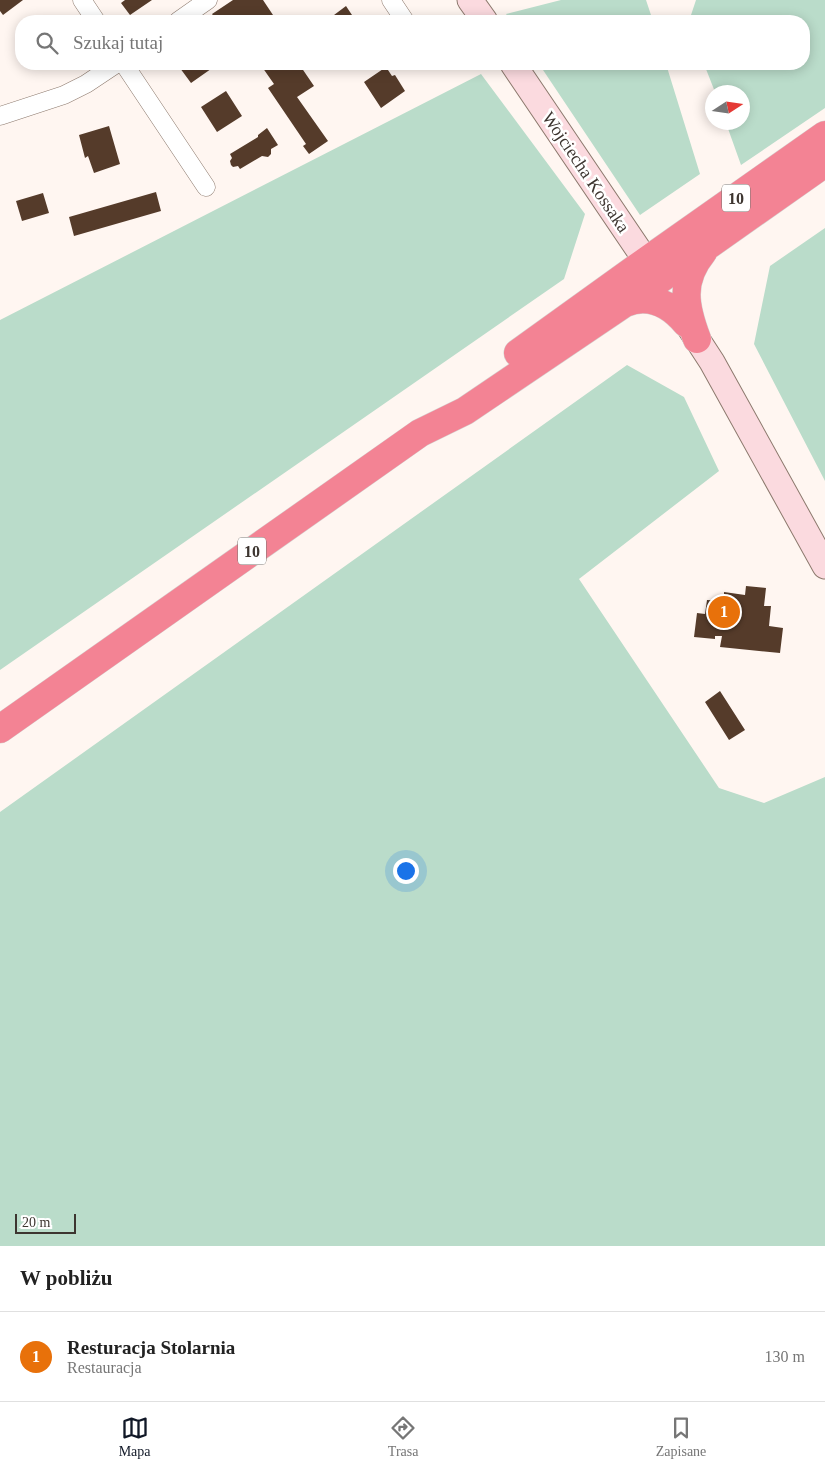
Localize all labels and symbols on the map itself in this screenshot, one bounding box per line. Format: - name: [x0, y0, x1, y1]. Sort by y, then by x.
- north arrow: [705, 85, 750, 130]
- street label: Wojciecha Kossaka: [538, 108, 634, 236]
- road number: 10: [722, 184, 750, 212]
- road number: 10: [238, 538, 266, 564]
- pin: 1: [708, 593, 740, 631]
- your location: [393, 858, 419, 884]
- scale bar: [15, 1211, 76, 1234]

